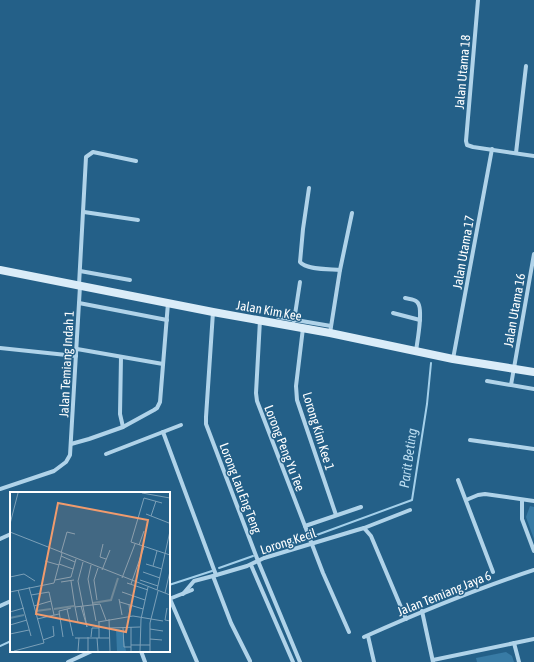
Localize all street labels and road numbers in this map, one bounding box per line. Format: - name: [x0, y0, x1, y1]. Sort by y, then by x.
- street label: Jalan Utama 18: [452, 34, 473, 110]
- street label: Jalan Utama 17: [450, 214, 477, 290]
- street label: Jalan Utama 16: [501, 272, 528, 348]
- street label: Jalan Kim Kee: [235, 297, 303, 324]
- street label: Jalan Temiang Indah 1: [56, 310, 77, 418]
- street label: Lorong Kim Kee 1: [300, 390, 338, 472]
- street label: Lorong Peng Yu Tee: [261, 403, 308, 493]
- street label: Lorong Lau Eng Teng: [216, 441, 265, 536]
- street label: Lorong Kecil: [258, 525, 319, 558]
- street label: Jalan Temiang Jaya 6: [395, 568, 493, 619]

